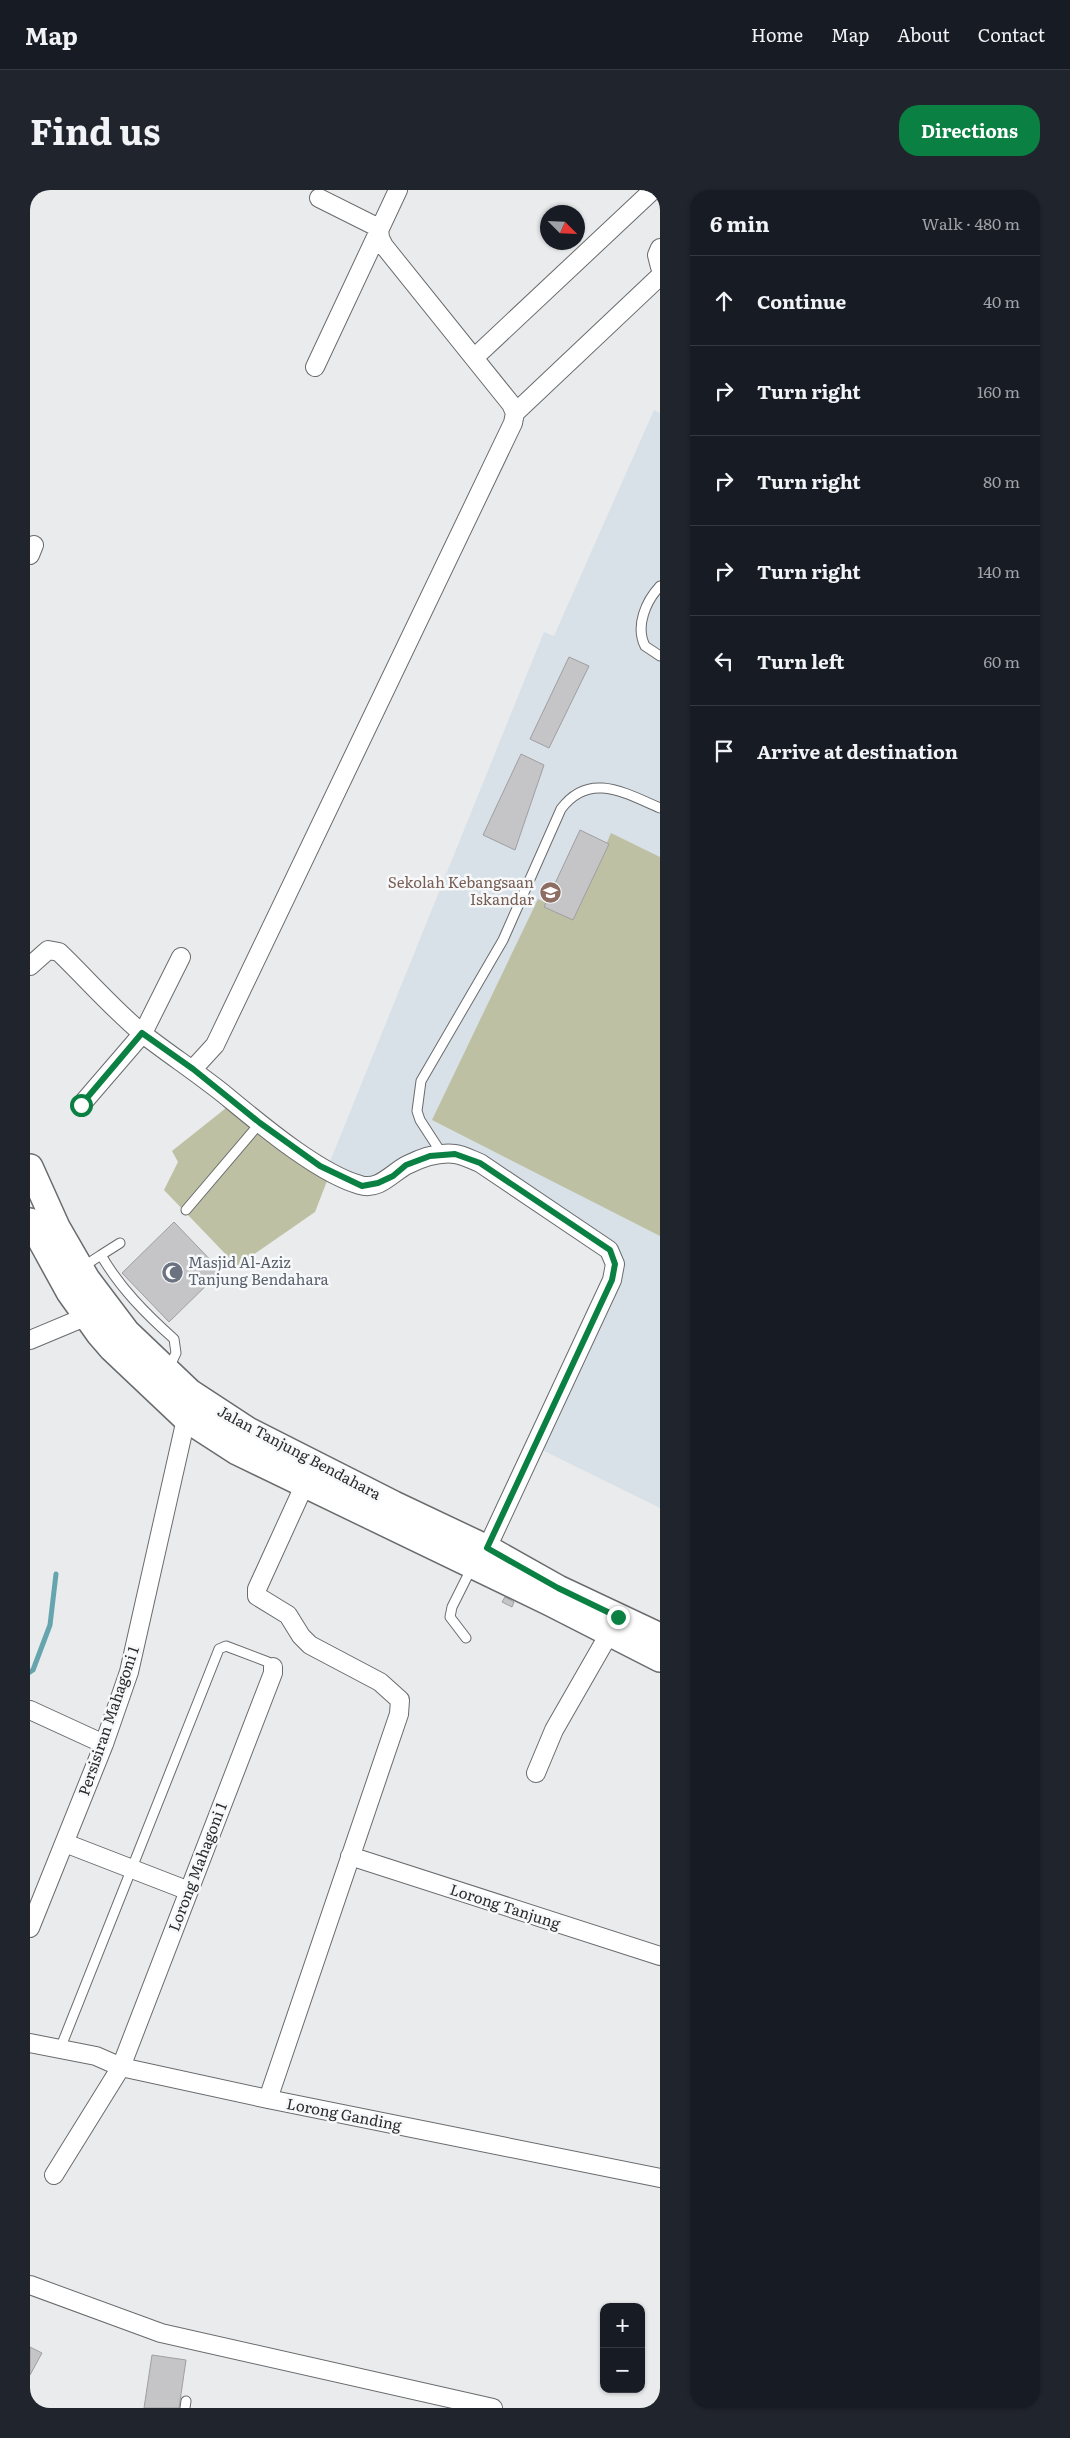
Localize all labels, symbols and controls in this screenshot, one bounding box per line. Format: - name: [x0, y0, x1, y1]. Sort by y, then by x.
- text: Map: [25, 17, 78, 52]
- text: Home: [751, 21, 803, 48]
- text: Map: [831, 21, 869, 48]
- text: About: [897, 21, 950, 48]
- text: Contact: [978, 21, 1045, 48]
- text: Find us: [30, 104, 160, 156]
- button: Directions: [899, 105, 1040, 156]
- north arrow: [540, 205, 585, 250]
- text: 6 min: [710, 207, 770, 238]
- text: Walk · 480 m: [922, 211, 1020, 235]
- icon: ahead: [710, 287, 738, 315]
- text: Continue: [757, 287, 846, 315]
- text: 40 m: [983, 289, 1020, 313]
- icon: right: [710, 377, 738, 405]
- text: Turn right: [757, 377, 861, 405]
- text: 160 m: [977, 379, 1020, 403]
- icon: right: [710, 467, 738, 495]
- text: Turn right: [757, 467, 861, 495]
- text: 80 m: [983, 469, 1020, 493]
- icon: right: [710, 557, 738, 585]
- text: Turn right: [757, 557, 861, 585]
- text: 140 m: [977, 559, 1020, 583]
- icon: left: [710, 647, 738, 675]
- text: Turn left: [757, 647, 844, 675]
- text: 60 m: [983, 649, 1020, 673]
- icon: arrive: [710, 737, 738, 765]
- text: Arrive at destination: [757, 737, 958, 765]
- place label: Sekolah Kebangsaan Iskandar: [388, 870, 534, 910]
- school or university icon: Sekolah Kebangsaan Iskandar: [538, 880, 562, 904]
- route start: [70, 1094, 93, 1117]
- place label: Masjid Al-Aziz Tanjung Bendahara: [188, 1250, 330, 1290]
- mosque icon: Masjid Al-Aziz Tanjung Bendahara: [160, 1260, 184, 1284]
- street label: Jalan Tanjung Bendahara: [214, 1399, 386, 1505]
- route end: [607, 1606, 630, 1629]
- street label: Persisiran Mahagoni 1: [71, 1643, 144, 1798]
- street label: Lorong Mahagoni 1: [161, 1799, 232, 1934]
- street label: Lorong Tanjung: [447, 1877, 564, 1934]
- street label: Lorong Ganding: [285, 2091, 404, 2136]
- map controls: [600, 2303, 645, 2393]
- button: +: [600, 2303, 645, 2348]
- button: −: [600, 2348, 645, 2393]

